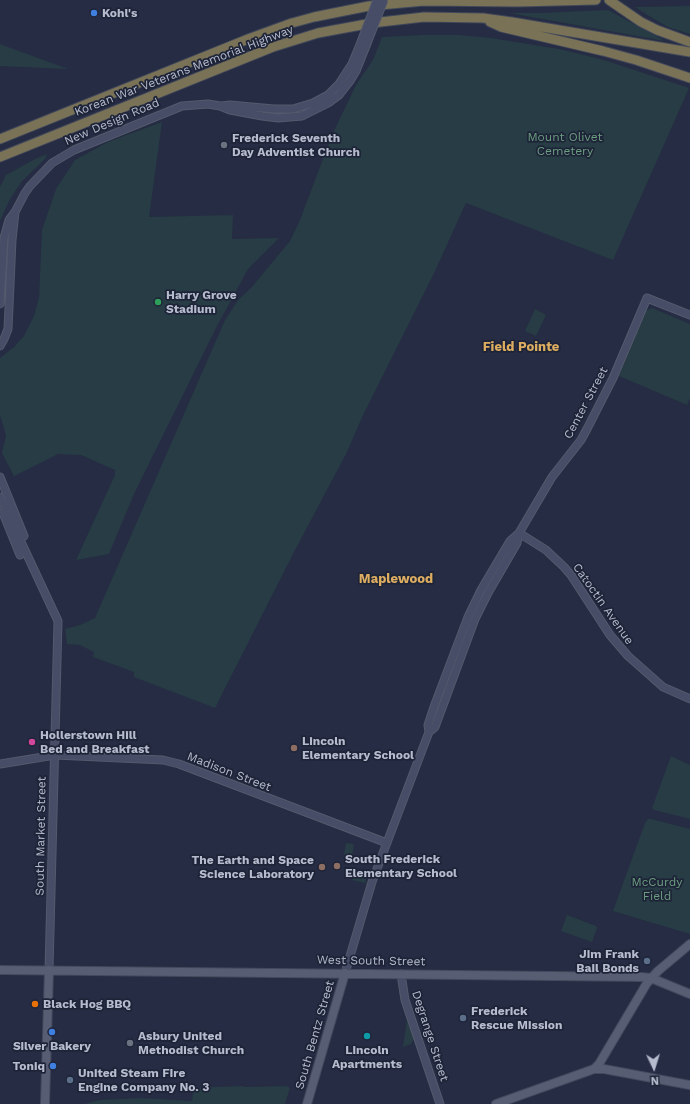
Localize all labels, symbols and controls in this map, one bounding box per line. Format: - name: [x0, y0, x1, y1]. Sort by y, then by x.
- place label: Kohl's: [102, 6, 137, 20]
- marker: Kohl's: [89, 8, 99, 18]
- street label: Korean War Veterans Memorial Highway: [73, 22, 295, 120]
- street label: New Design Road: [62, 95, 162, 149]
- park label: Mount Olivet Cemetery: [527, 130, 603, 158]
- place label: Frederick Seventh Day Adventist Church: [232, 131, 360, 159]
- marker: Frederick Seventh Day Adventist Church: [219, 140, 229, 150]
- place label: Harry Grove Stadium: [166, 288, 237, 316]
- marker: Harry Grove Stadium: [153, 297, 163, 307]
- district label: Field Pointe: [483, 339, 559, 355]
- street label: Center Street: [561, 364, 611, 442]
- street label: Catoctin Avenue: [570, 561, 636, 647]
- district label: Maplewood: [359, 571, 433, 587]
- place label: Hollerstown Hill Bed and Breakfast: [40, 728, 150, 756]
- place label: Lincoln Elementary School: [302, 734, 414, 762]
- marker: Hollerstown Hill Bed and Breakfast: [27, 737, 37, 747]
- marker: Lincoln Elementary School: [289, 743, 299, 753]
- street label: Madison Street: [185, 749, 273, 795]
- street label: South Market Street: [33, 776, 49, 896]
- place label: South Frederick Elementary School: [345, 852, 457, 880]
- place label: The Earth and Space Science Laboratory: [191, 853, 314, 881]
- marker: South Frederick Elementary School: [332, 861, 342, 871]
- marker: The Earth and Space Science Laboratory: [317, 862, 327, 872]
- park label: McCurdy Field: [632, 875, 682, 903]
- place label: Jim Frank Bail Bonds: [576, 947, 639, 975]
- street label: West South Street: [317, 953, 425, 969]
- marker: Jim Frank Bail Bonds: [642, 956, 652, 966]
- street label: South Bentz Street: [293, 979, 337, 1091]
- street label: Degrange Street: [409, 989, 451, 1083]
- place label: Black Hog BBQ: [43, 997, 131, 1011]
- marker: Black Hog BBQ: [30, 999, 40, 1009]
- place label: Frederick Rescue Mission: [471, 1004, 562, 1032]
- marker: Frederick Rescue Mission: [458, 1013, 468, 1023]
- marker: Silver Bakery: [47, 1027, 57, 1037]
- place label: Asbury United Methodist Church: [138, 1029, 244, 1057]
- marker: Lincoln Apartments: [362, 1031, 372, 1041]
- marker: Asbury United Methodist Church: [125, 1038, 135, 1048]
- place label: Silver Bakery: [13, 1039, 91, 1053]
- place label: Lincoln Apartments: [332, 1043, 402, 1071]
- north arrow: [634, 1048, 674, 1088]
- place label: Toniq: [13, 1059, 45, 1073]
- marker: Toniq: [48, 1061, 58, 1071]
- place label: United Steam FIre Engine Company No. 3: [78, 1066, 209, 1094]
- text: N: [650, 1074, 659, 1087]
- marker: United Steam FIre Engine Company No. 3: [65, 1075, 75, 1085]

